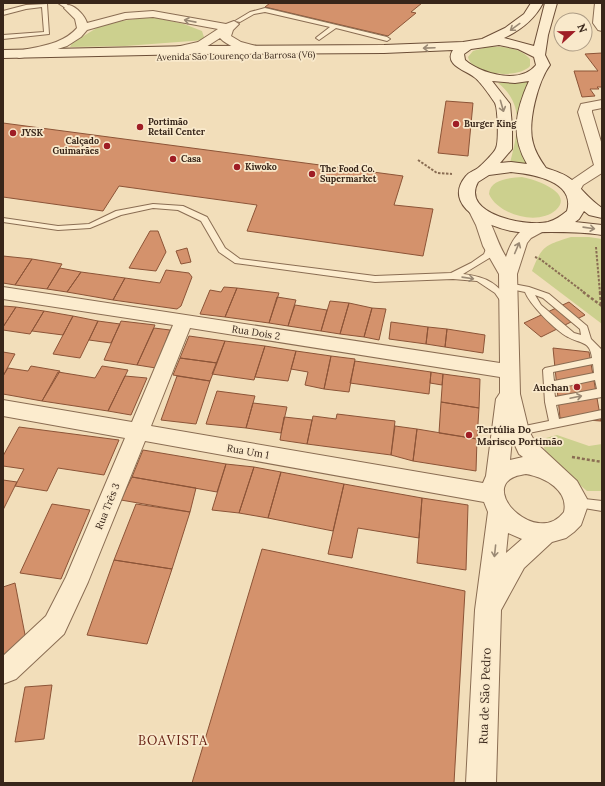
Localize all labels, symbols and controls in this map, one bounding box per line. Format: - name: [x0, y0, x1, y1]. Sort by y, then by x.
- north arrow: [553, 12, 593, 52]
- one-way arrow: [183, 16, 196, 24]
- text: N: [574, 22, 591, 35]
- one-way arrow: [510, 23, 521, 31]
- one-way arrow: [423, 44, 436, 51]
- street label: Avenida São Lourenço da Barrosa (V6): [156, 49, 316, 63]
- one-way arrow: [499, 100, 507, 113]
- place label: Portimão Retail Center: [148, 116, 206, 137]
- place label: Burger King: [464, 118, 517, 129]
- marker: Burger King: [451, 119, 461, 129]
- marker: Portimão Retail Center: [135, 122, 145, 132]
- place label: JYSK: [21, 127, 43, 138]
- marker: JYSK: [8, 128, 18, 138]
- place label: Calçado Guimarães: [53, 135, 100, 156]
- marker: Calçado Guimarães: [102, 141, 112, 151]
- place label: Casa: [181, 153, 201, 164]
- marker: Casa: [168, 154, 178, 164]
- place label: Kiwoko: [245, 161, 277, 172]
- marker: Kiwoko: [232, 162, 242, 172]
- place label: The Food Co. Supermarket: [320, 163, 377, 184]
- marker: The Food Co. Supermarket: [307, 169, 317, 179]
- one-way arrow: [582, 224, 595, 232]
- one-way arrow: [514, 242, 522, 254]
- one-way arrow: [461, 274, 474, 282]
- street label: Rua Dois 2: [231, 322, 281, 343]
- place label: Auchan: [533, 381, 570, 394]
- marker: Auchan: [572, 382, 582, 392]
- one-way arrow: [569, 393, 582, 401]
- place label: Tertúlia Do Marisco Portimão: [477, 423, 563, 448]
- marker: Tertúlia Do Marisco Portimão: [464, 430, 474, 440]
- street label: Rua Um 1: [226, 441, 270, 462]
- street label: Rua Três 3: [92, 481, 123, 531]
- one-way arrow: [491, 544, 499, 557]
- street label: Rua de São Pedro: [475, 647, 494, 745]
- district label: BOAVISTA: [138, 732, 208, 749]

